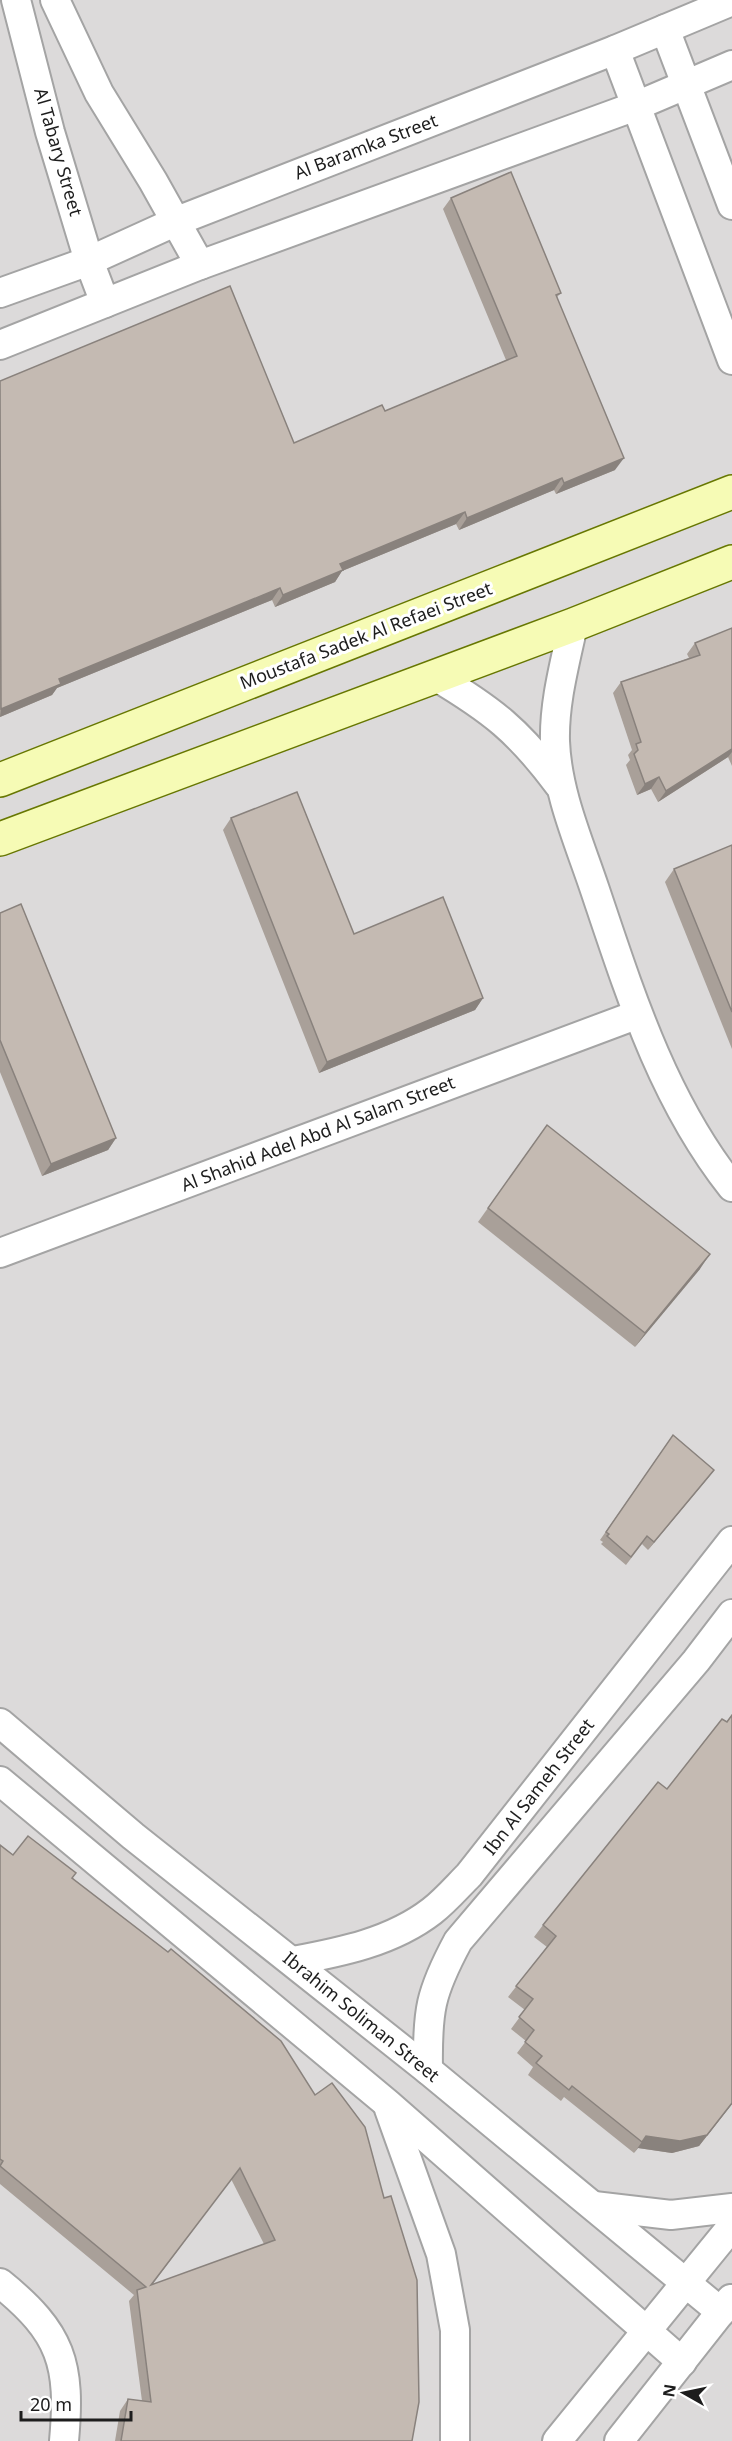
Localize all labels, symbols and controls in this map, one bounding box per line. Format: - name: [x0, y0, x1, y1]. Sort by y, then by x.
- street label: Al Tabary Street: [29, 85, 89, 219]
- street label: Al Baramka Street: [291, 108, 441, 184]
- street label: Moustafa Sadek Al Refaei Street: [236, 576, 496, 694]
- street label: Al Shahid Adel Abd Al Salam Street: [177, 1070, 458, 1196]
- street label: Ibn Al Sameh Street: [477, 1713, 599, 1860]
- street label: Ibrahim Soliman Street: [278, 1946, 445, 2087]
- north arrow: [654, 2363, 714, 2423]
- text: N: [657, 2383, 681, 2399]
- scale bar: [21, 2384, 130, 2422]
- text: 20 m: [30, 2392, 72, 2416]

